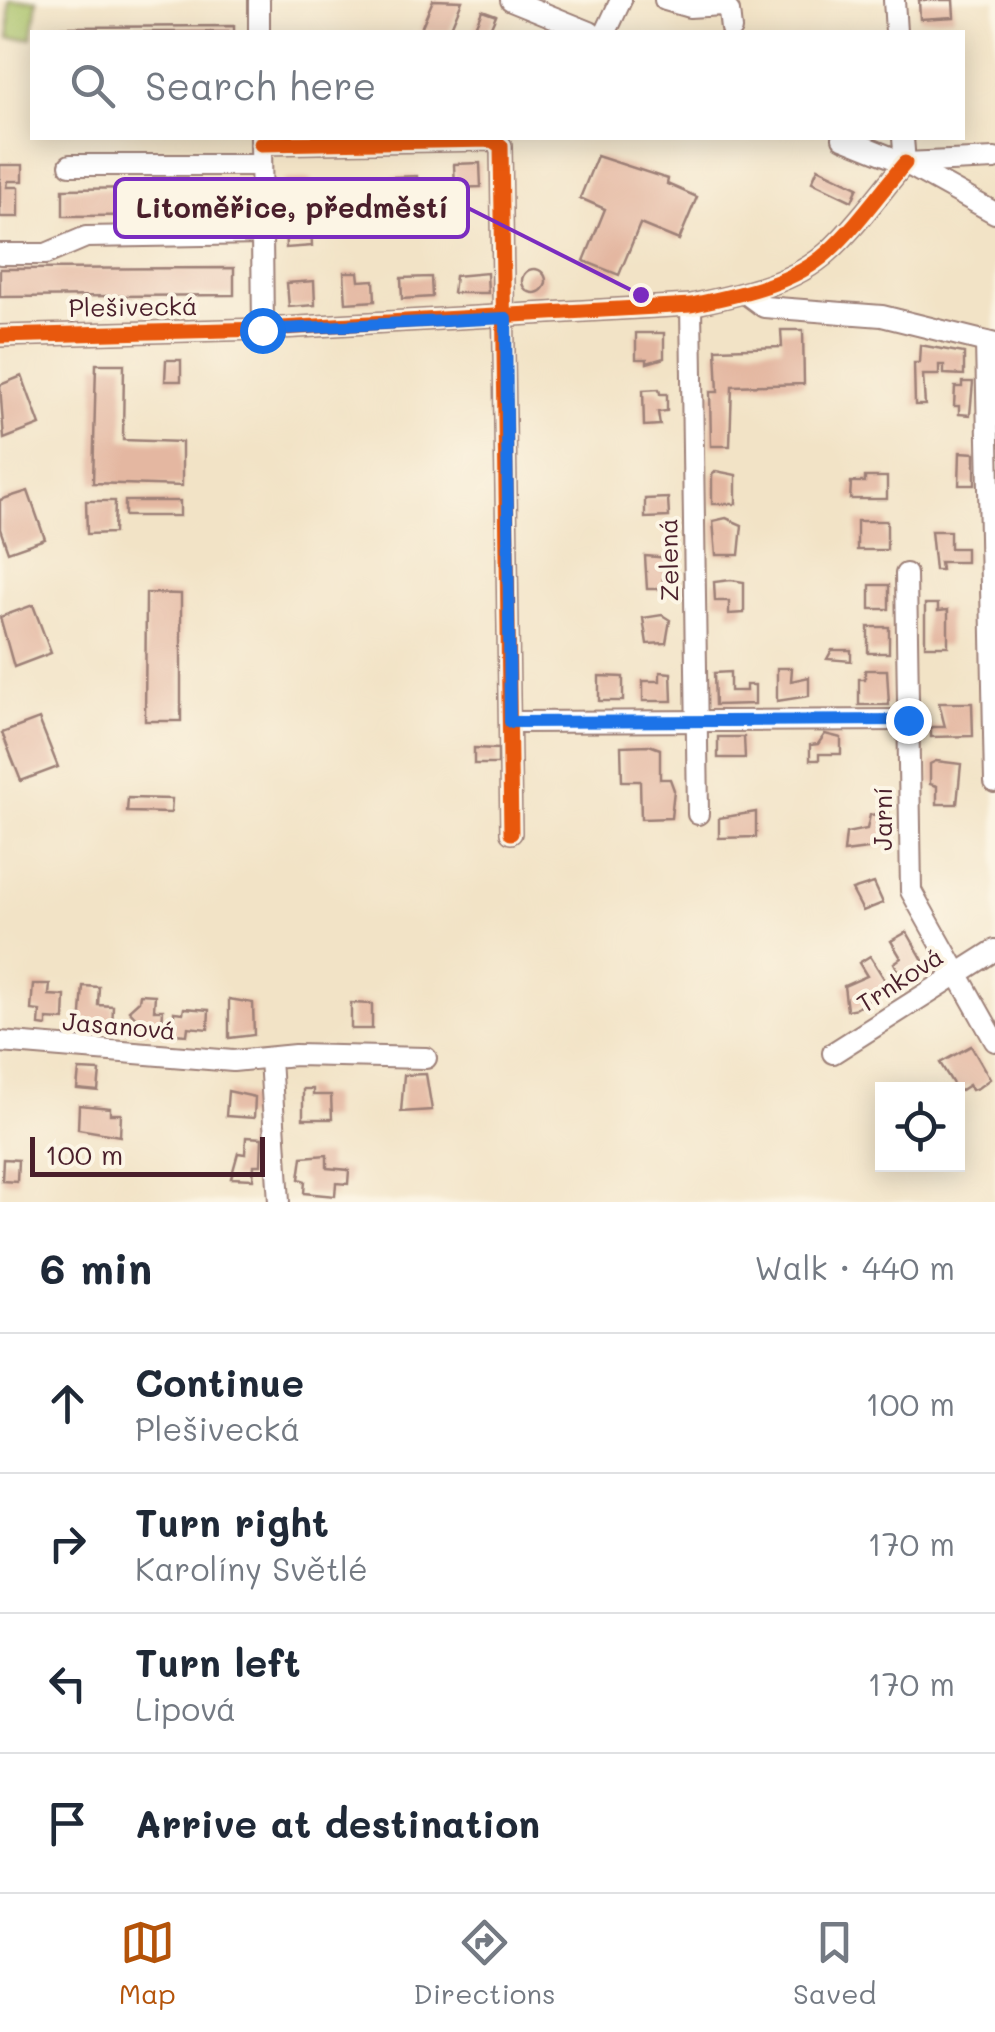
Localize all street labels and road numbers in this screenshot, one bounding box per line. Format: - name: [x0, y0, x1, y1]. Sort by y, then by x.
- street label: Plešivecká: [68, 289, 198, 323]
- street label: Zelená: [651, 518, 685, 602]
- street label: Jarní: [866, 787, 898, 851]
- street label: Trnková: [850, 940, 949, 1019]
- street label: Jasanová: [61, 1004, 177, 1046]

